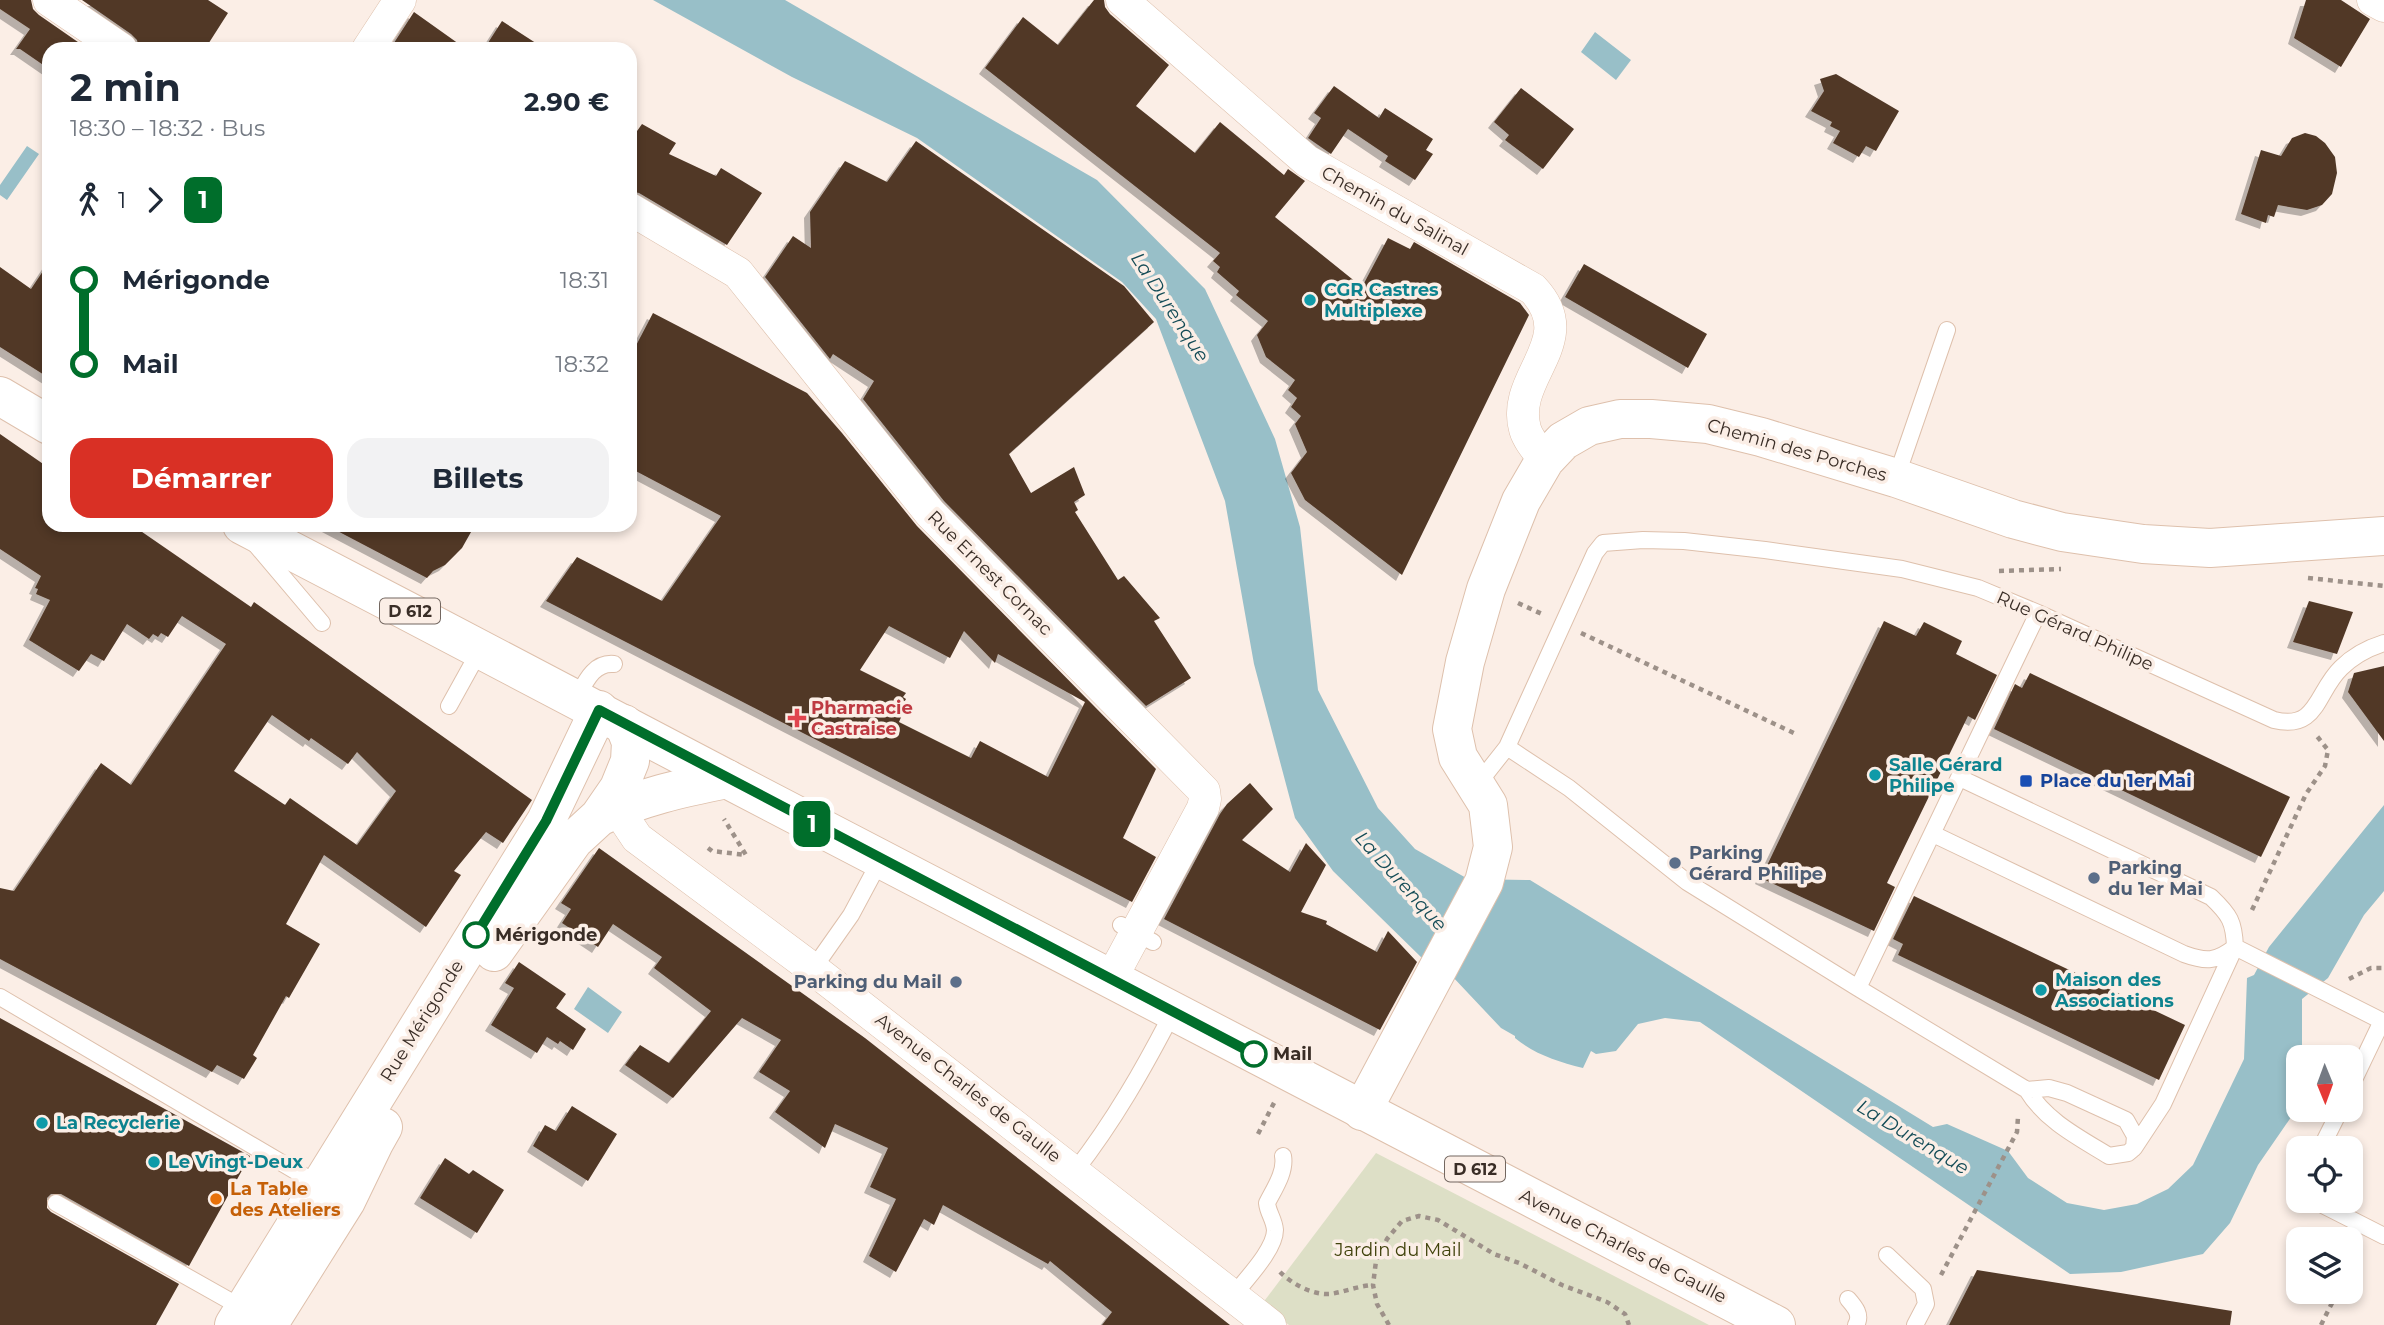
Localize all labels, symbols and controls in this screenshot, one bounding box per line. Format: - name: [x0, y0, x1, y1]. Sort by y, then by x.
- text: 2 min: [70, 64, 181, 111]
- text: 2.90 €: [524, 86, 609, 118]
- text: 18:30 – 18:32 · Bus: [70, 114, 265, 142]
- street label: Chemin du Salinal: [1318, 161, 1472, 261]
- icon: walk: [70, 181, 108, 219]
- icon: forward: [136, 181, 174, 219]
- text: 1: [198, 185, 208, 214]
- text: 1: [118, 186, 126, 214]
- water label: La Durenque: [1126, 248, 1214, 366]
- text: Mérigonde: [122, 264, 270, 296]
- text: 18:31: [560, 266, 609, 294]
- place label: CGR Castres Multiplexe: [1324, 279, 1439, 322]
- marker: CGR Castres Multiplexe: [1302, 292, 1318, 308]
- text: Mail: [122, 348, 179, 380]
- text: 18:32: [555, 350, 609, 378]
- street label: Chemin des Porches: [1705, 414, 1890, 486]
- button: Démarrer: [70, 438, 333, 518]
- button: Billets: [347, 438, 609, 518]
- street label: Rue Ernest Cornac: [923, 506, 1057, 640]
- street label: Rue Gérard Philipe: [1993, 587, 2157, 676]
- road number: D 612: [380, 598, 440, 624]
- place label: Pharmacie Castraise: [811, 697, 913, 740]
- marker: Pharmacie Castraise: [789, 710, 805, 726]
- place label: Salle Gérard Philipe: [1889, 754, 2002, 797]
- marker: Salle Gérard Philipe: [1867, 767, 1883, 783]
- place label: Place du 1er Mai: [2040, 770, 2192, 792]
- marker: Place du 1er Mai: [2018, 773, 2034, 789]
- line badge: 1: [789, 801, 835, 847]
- text: 1: [807, 809, 817, 838]
- water label: La Durenque: [1350, 826, 1452, 936]
- place label: Parking Gérard Philipe: [1689, 842, 1823, 885]
- marker: Parking Gérard Philipe: [1667, 855, 1683, 871]
- place label: Parking du 1er Mai: [2108, 857, 2203, 900]
- marker: Parking du 1er Mai: [2086, 870, 2102, 886]
- marker: Mérigonde: [463, 922, 489, 948]
- place label: Mérigonde: [495, 924, 597, 946]
- street label: Rue Mérigonde: [376, 956, 468, 1086]
- place label: Maison des Associations: [2054, 969, 2174, 1012]
- place label: Parking du Mail: [794, 971, 942, 993]
- marker: Parking du Mail: [948, 974, 964, 990]
- marker: Maison des Associations: [2033, 982, 2049, 998]
- street label: Avenue Charles de Gaulle: [871, 1009, 1065, 1167]
- marker: Mail: [1241, 1041, 1267, 1067]
- place label: Mail: [1273, 1043, 1312, 1065]
- north arrow: [2286, 1045, 2362, 1122]
- map controls: [2286, 1045, 2363, 1304]
- water label: La Durenque: [1853, 1095, 1973, 1179]
- place label: La Recyclerie: [56, 1112, 181, 1134]
- marker: La Recyclerie: [34, 1115, 50, 1131]
- button: locate: [2286, 1136, 2363, 1213]
- place label: Le Vingt-Deux: [168, 1151, 303, 1173]
- marker: Le Vingt-Deux: [146, 1154, 162, 1170]
- road number: D 612: [1445, 1156, 1505, 1182]
- place label: La Table des Ateliers: [230, 1178, 341, 1221]
- street label: Avenue Charles de Gaulle: [1516, 1184, 1730, 1308]
- marker: La Table des Ateliers: [208, 1191, 224, 1207]
- button: layers: [2286, 1227, 2363, 1304]
- park label: Jardin du Mail: [1333, 1239, 1462, 1261]

